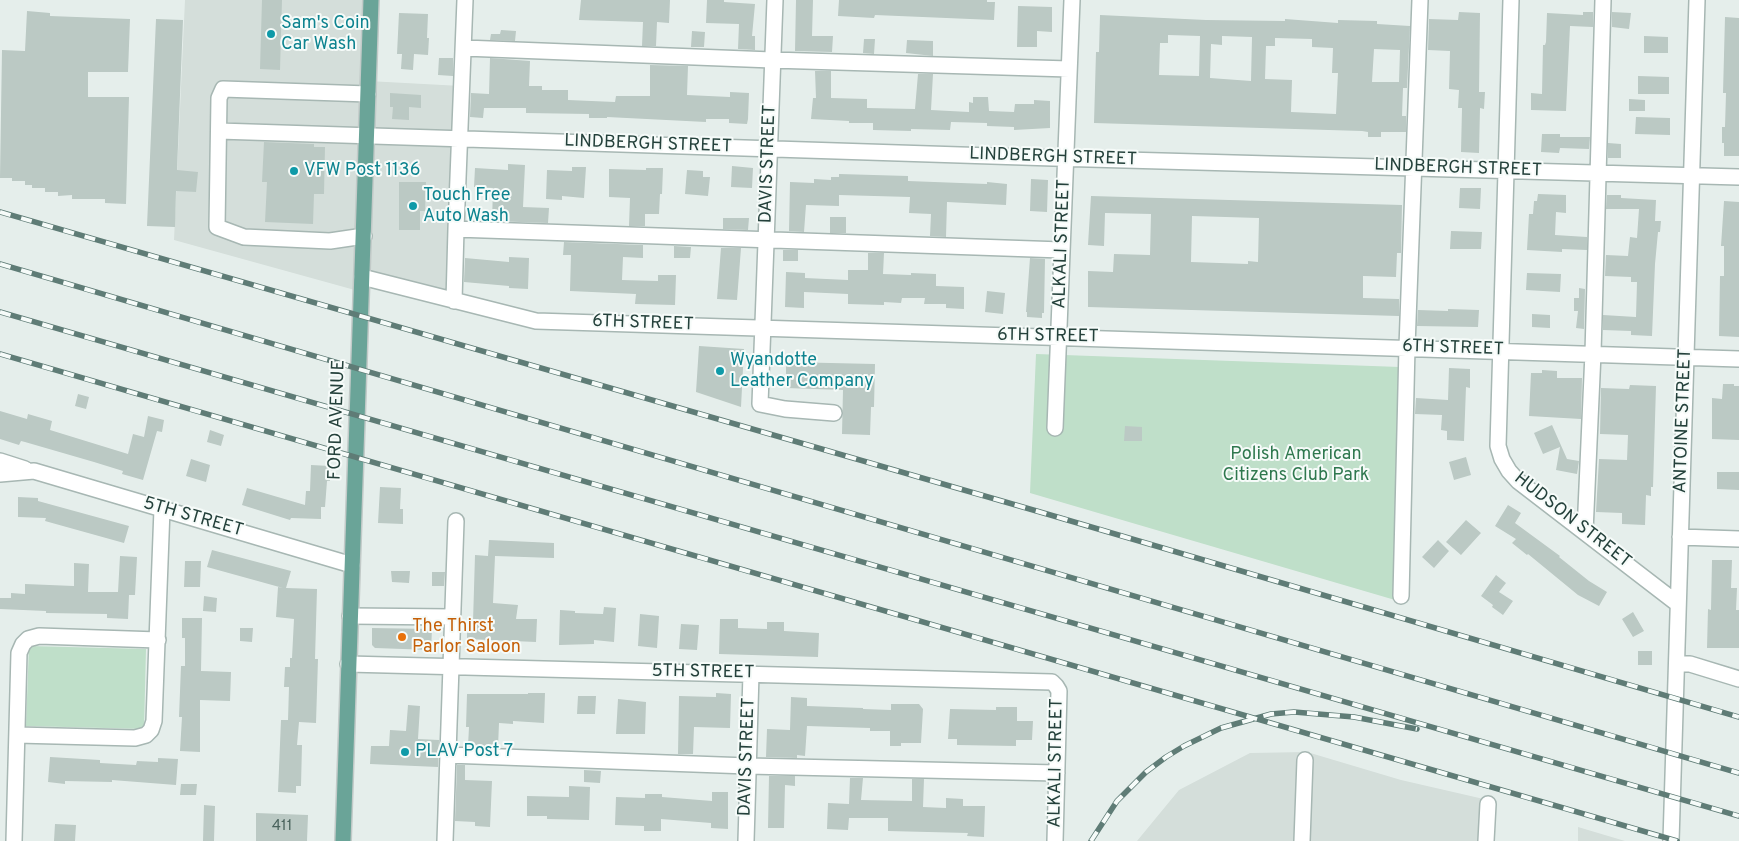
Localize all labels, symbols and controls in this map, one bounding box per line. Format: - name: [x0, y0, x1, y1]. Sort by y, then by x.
- place label: Sam's Coin Car Wash: [281, 13, 370, 56]
- marker: Sam's Coin Car Wash: [265, 28, 277, 40]
- street label: DAVIS STREET: [756, 104, 782, 224]
- street label: LINDBERGH STREET: [564, 131, 732, 159]
- street label: LINDBERGH STREET: [969, 144, 1137, 172]
- street label: LINDBERGH STREET: [1374, 155, 1542, 183]
- place label: VFW Post 1136: [304, 160, 420, 182]
- marker: VFW Post 1136: [288, 165, 300, 177]
- street label: ALKALI STREET: [1050, 179, 1076, 309]
- place label: Touch Free Auto Wash: [423, 185, 510, 228]
- marker: Touch Free Auto Wash: [407, 200, 419, 212]
- street label: 6TH STREET: [592, 311, 694, 337]
- street label: 6TH STREET: [997, 325, 1099, 349]
- street label: 6TH STREET: [1402, 336, 1504, 362]
- street label: ANTOINE STREET: [1671, 348, 1697, 494]
- place label: Wyandotte Leather Company: [730, 350, 874, 392]
- street label: FORD AVENUE: [325, 360, 351, 480]
- marker: Wyandotte Leather Company: [714, 365, 726, 377]
- park label: Polish American Citizens Club Park: [1223, 444, 1369, 486]
- street label: HUDSON STREET: [1509, 469, 1635, 573]
- street label: 5TH STREET: [141, 493, 245, 543]
- place label: The Thirst Parlor Saloon: [412, 616, 521, 659]
- marker: The Thirst Parlor Saloon: [396, 631, 408, 643]
- street label: 5TH STREET: [651, 661, 755, 685]
- street label: DAVIS STREET: [735, 697, 761, 817]
- street label: ALKALI STREET: [1045, 698, 1069, 828]
- place label: PLAV Post 7: [415, 741, 513, 763]
- marker: PLAV Post 7: [399, 746, 411, 758]
- house number: 411: [272, 818, 292, 836]

